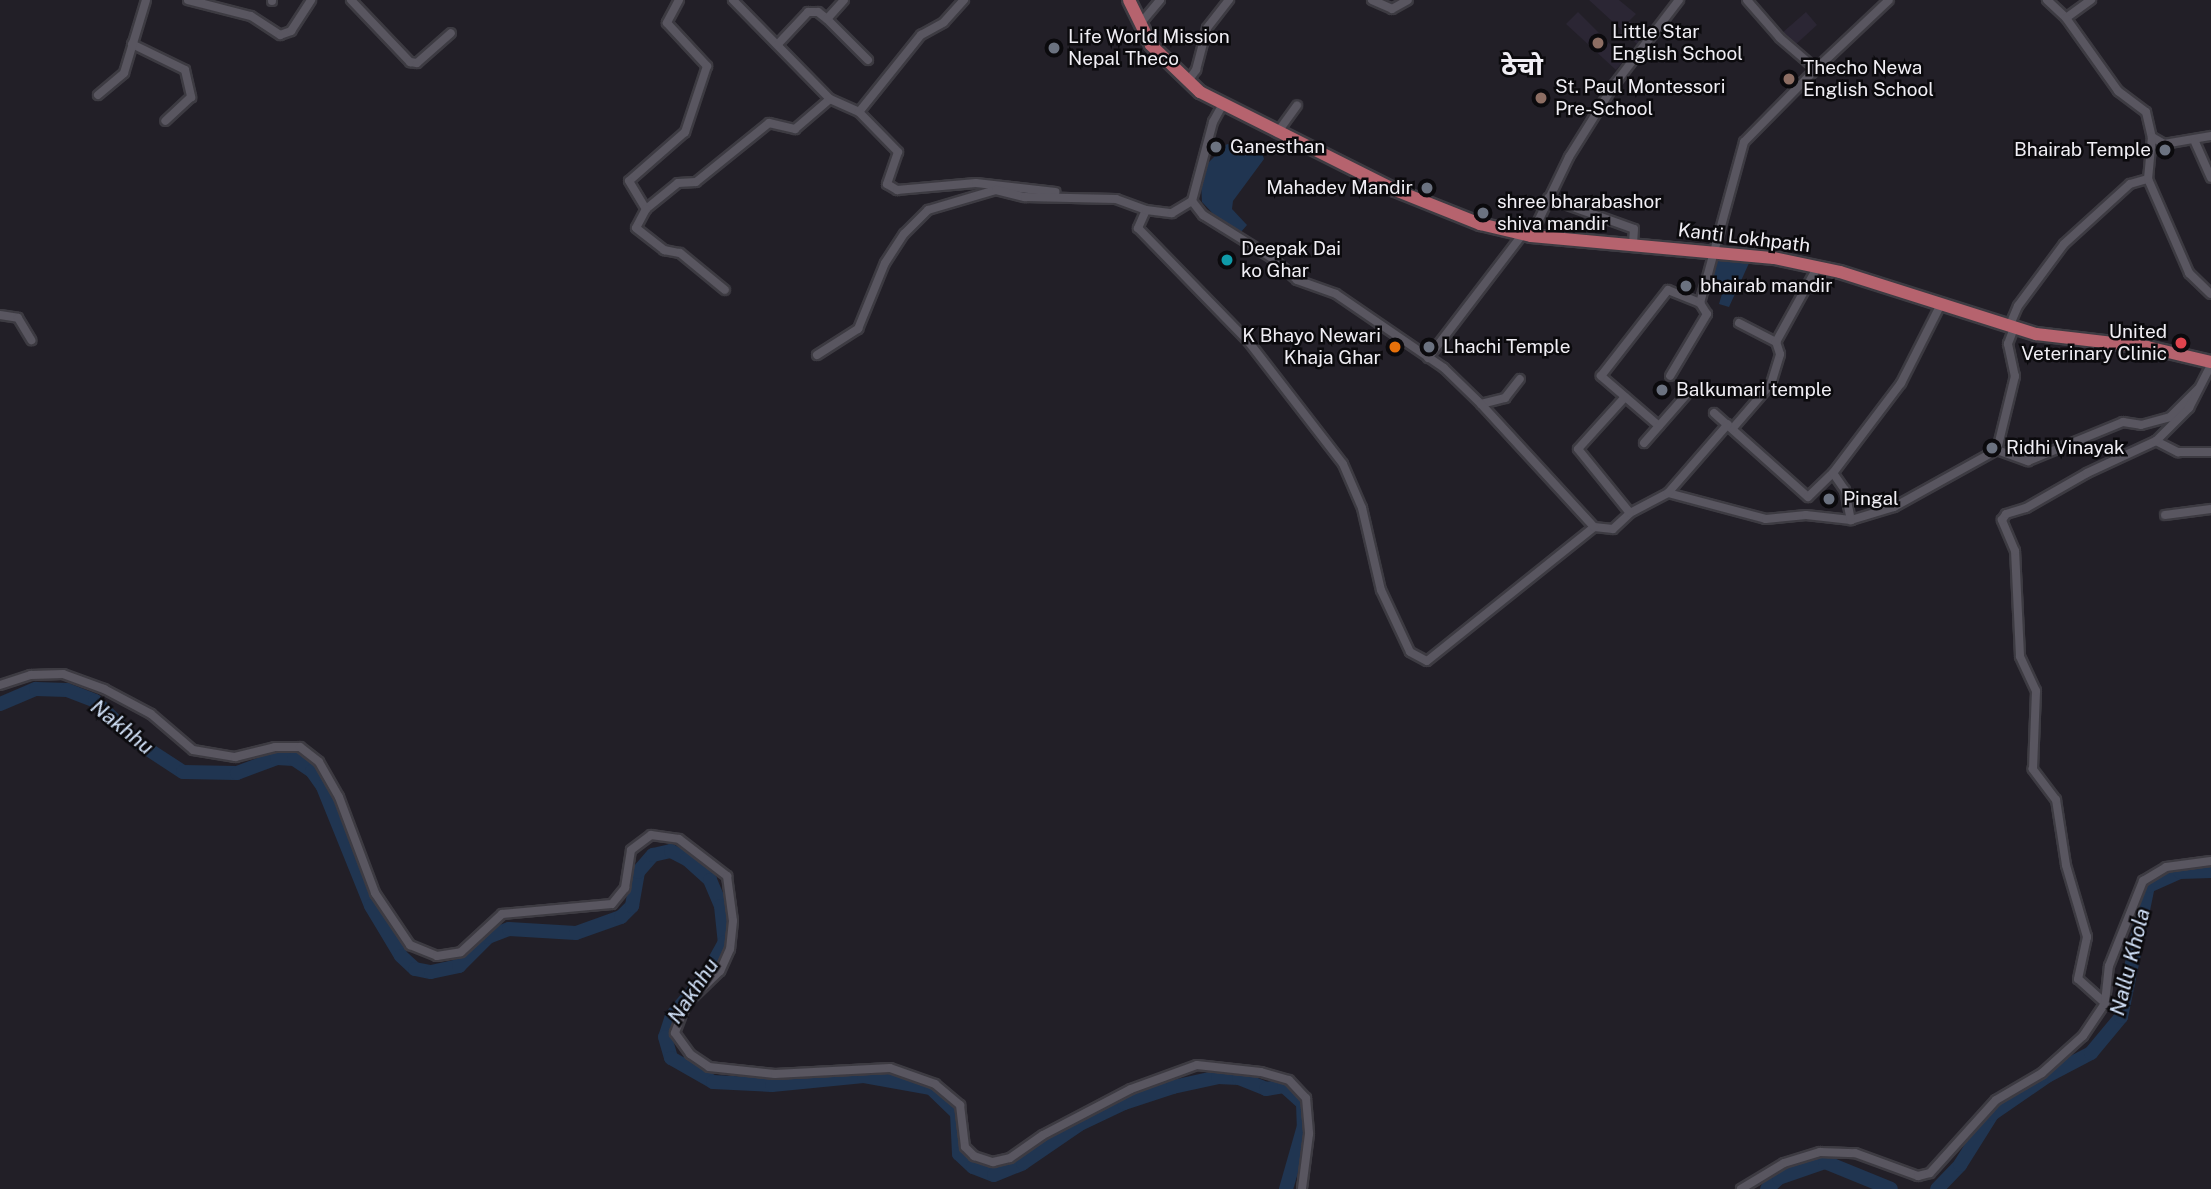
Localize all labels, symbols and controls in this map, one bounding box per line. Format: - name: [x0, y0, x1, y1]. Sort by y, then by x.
- place label: Little Star English School: [1612, 21, 1743, 65]
- place label: Life World Mission Nepal Theco: [1068, 26, 1230, 70]
- marker: Little Star English School: [1590, 35, 1606, 51]
- marker: Life World Mission Nepal Theco: [1046, 40, 1062, 56]
- district label: ठेचो: [1501, 50, 1543, 82]
- place label: Thecho Newa English School: [1803, 57, 1934, 101]
- marker: Thecho Newa English School: [1781, 71, 1797, 87]
- place label: St. Paul Montessori Pre-School: [1555, 76, 1725, 120]
- marker: St. Paul Montessori Pre-School: [1533, 90, 1549, 106]
- place label: Ganesthan: [1230, 136, 1325, 158]
- marker: Ganesthan: [1208, 139, 1224, 155]
- place label: Bhairab Temple: [2014, 139, 2151, 161]
- marker: Bhairab Temple: [2157, 142, 2173, 158]
- place label: Mahadev Mandir: [1266, 177, 1413, 199]
- marker: Mahadev Mandir: [1419, 180, 1435, 196]
- place label: shree bharabashor shiva mandir: [1497, 191, 1662, 235]
- marker: shree bharabashor shiva mandir: [1475, 205, 1491, 221]
- street label: Kanti Lokhpath: [1677, 219, 1811, 257]
- place label: Deepak Dai ko Ghar: [1241, 238, 1341, 282]
- marker: Deepak Dai ko Ghar: [1219, 252, 1235, 268]
- place label: bhairab mandir: [1700, 275, 1833, 297]
- marker: bhairab mandir: [1678, 278, 1694, 294]
- place label: United Veterinary Clinic: [2021, 321, 2167, 365]
- place label: K Bhayo Newari Khaja Ghar: [1242, 325, 1381, 369]
- marker: United Veterinary Clinic: [2173, 335, 2189, 351]
- place label: Lhachi Temple: [1443, 336, 1570, 358]
- marker: K Bhayo Newari Khaja Ghar: [1387, 339, 1403, 355]
- marker: Lhachi Temple: [1421, 339, 1437, 355]
- place label: Balkumari temple: [1676, 379, 1832, 401]
- marker: Balkumari temple: [1654, 382, 1670, 398]
- place label: Ridhi Vinayak: [2006, 437, 2125, 459]
- marker: Ridhi Vinayak: [1984, 440, 2000, 456]
- place label: Pingal: [1843, 488, 1899, 510]
- marker: Pingal: [1821, 491, 1837, 507]
- water label: Nakhhu: [86, 694, 158, 760]
- water label: Nallu Khola: [2105, 906, 2155, 1018]
- water label: Nakhhu: [662, 954, 724, 1028]

